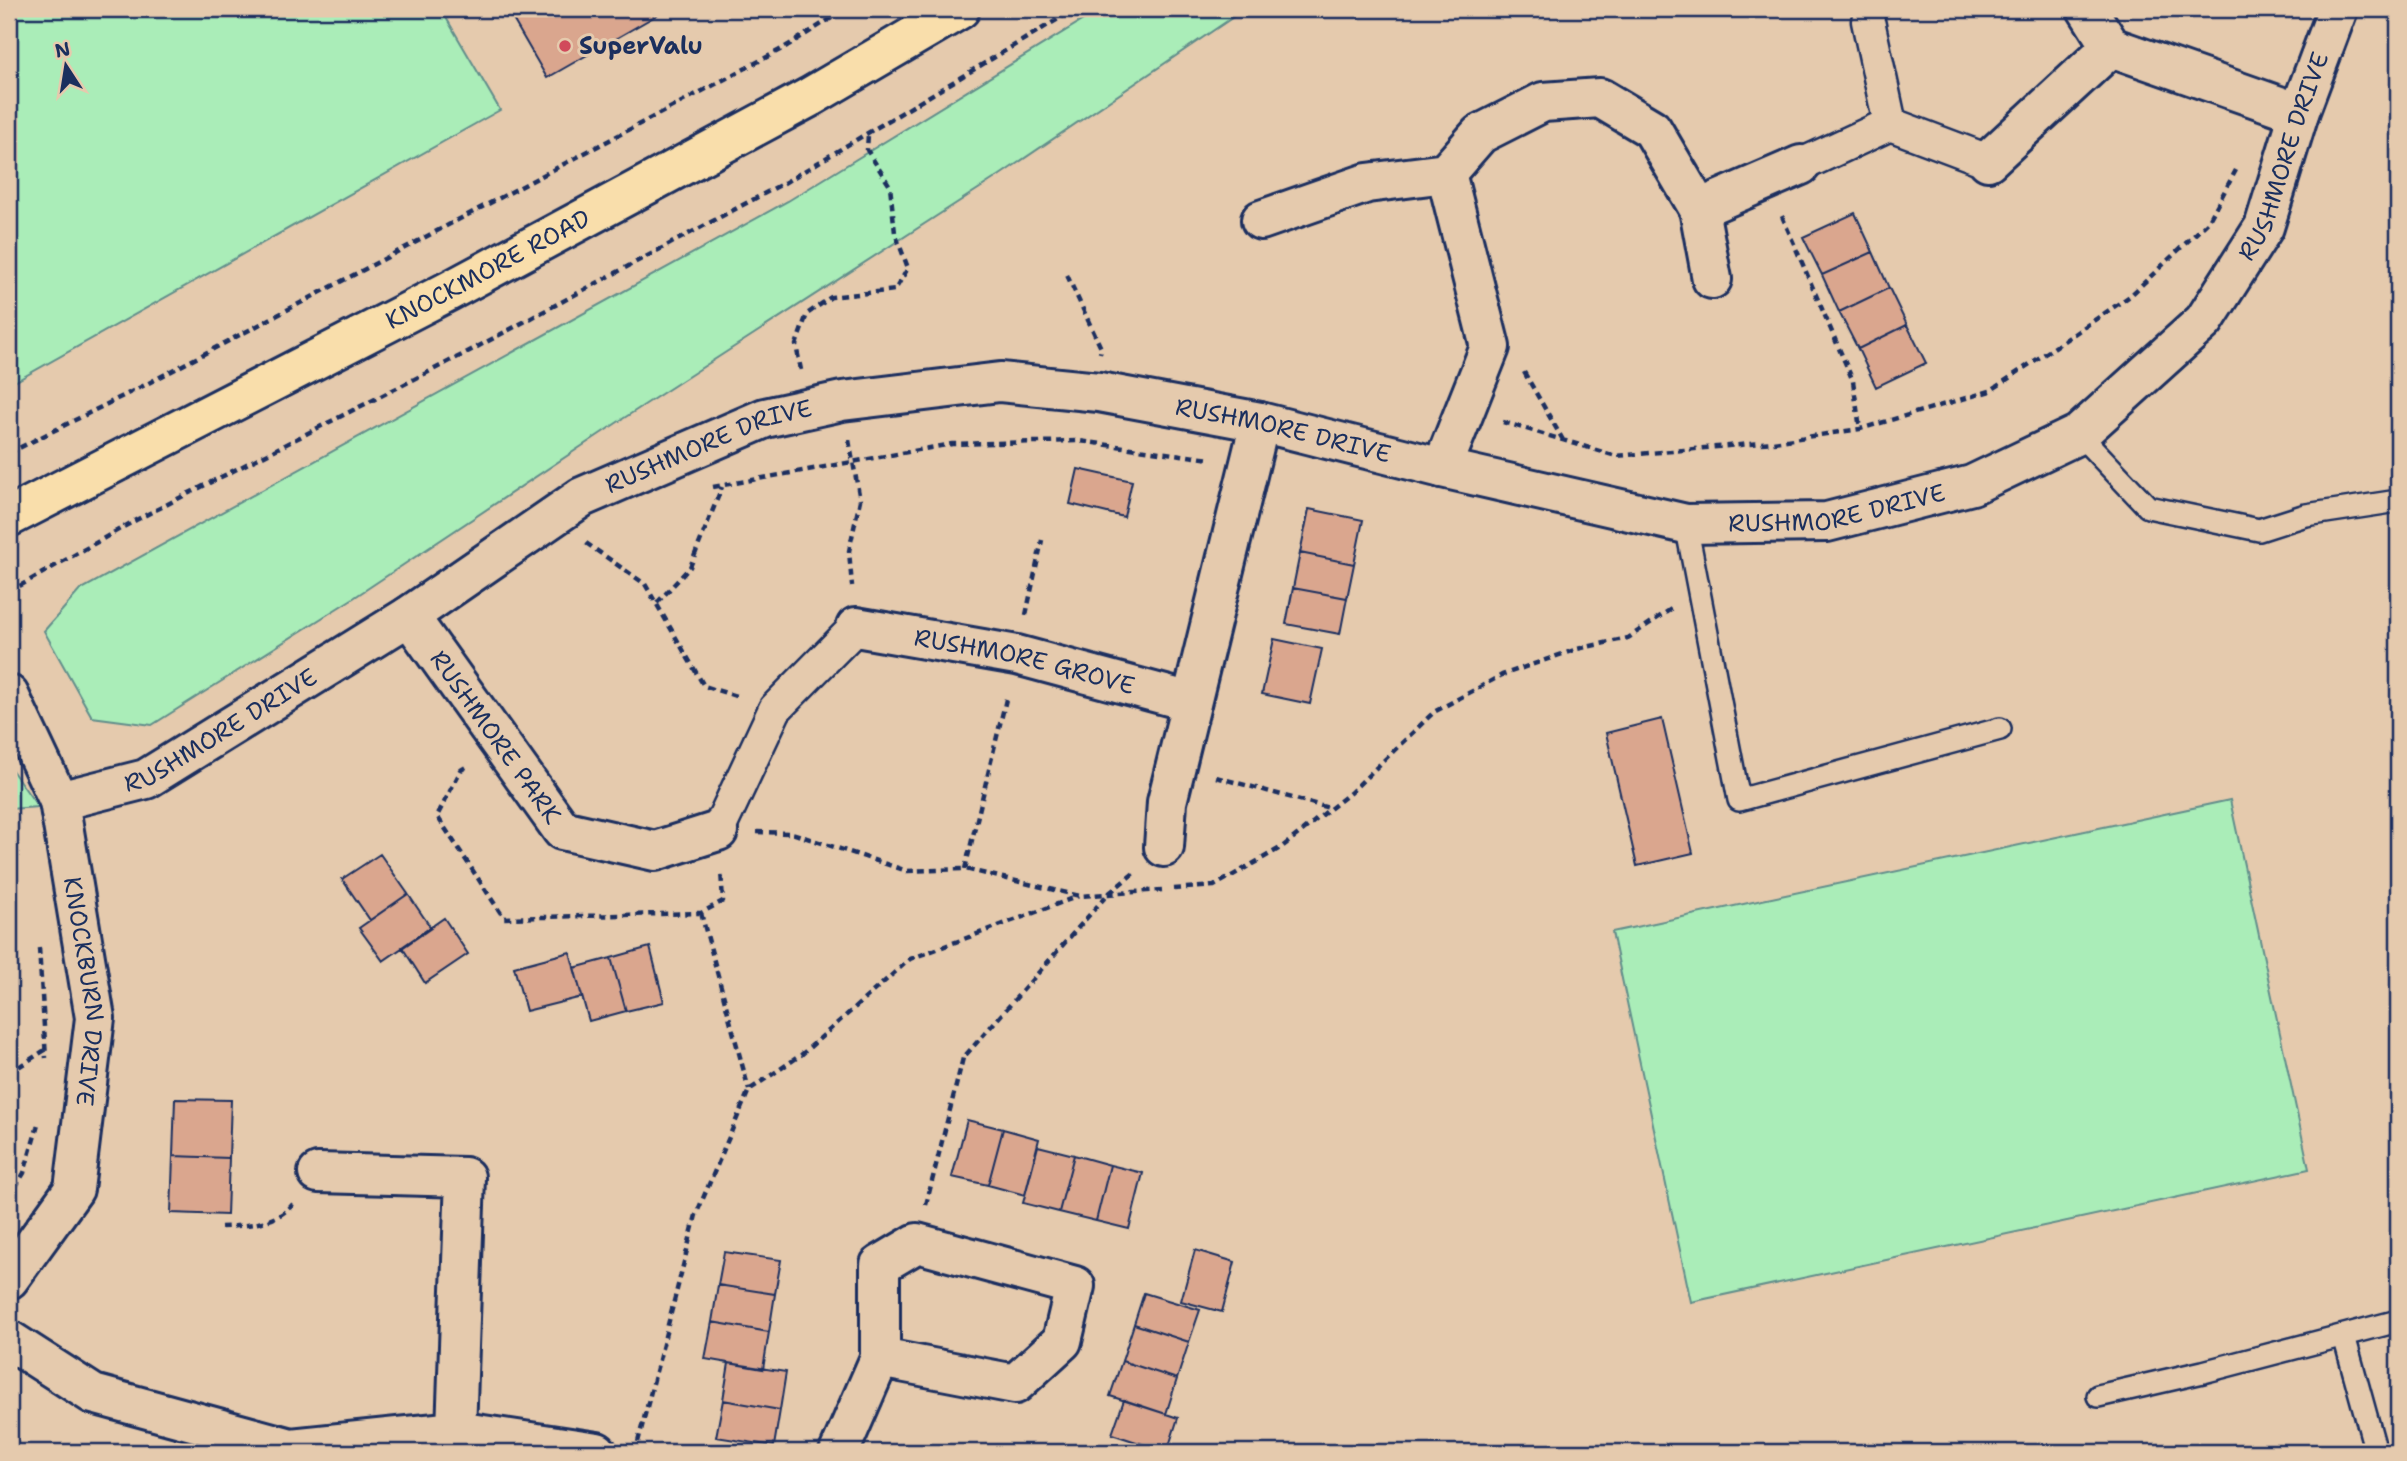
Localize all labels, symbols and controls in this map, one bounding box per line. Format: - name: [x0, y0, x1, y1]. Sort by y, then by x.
- place label: SuperValu: [579, 30, 703, 62]
- north arrow: [32, 32, 102, 102]
- text: N: [53, 36, 73, 64]
- marker: SuperValu: [557, 38, 573, 54]
- street label: RUSHMORE DRIVE: [2231, 48, 2336, 267]
- street label: KNOCKMORE ROAD: [380, 202, 596, 337]
- street label: RUSHMORE DRIVE: [1173, 391, 1394, 470]
- street label: RUSHMORE DRIVE: [600, 392, 815, 501]
- street label: RUSHMORE DRIVE: [1728, 477, 1948, 539]
- street label: RUSHMORE GROVE: [912, 621, 1138, 702]
- street label: RUSHMORE PARK: [423, 644, 569, 831]
- street label: RUSHMORE DRIVE: [121, 661, 323, 800]
- street label: KNOCKBURN DRIVE: [56, 874, 111, 1108]

